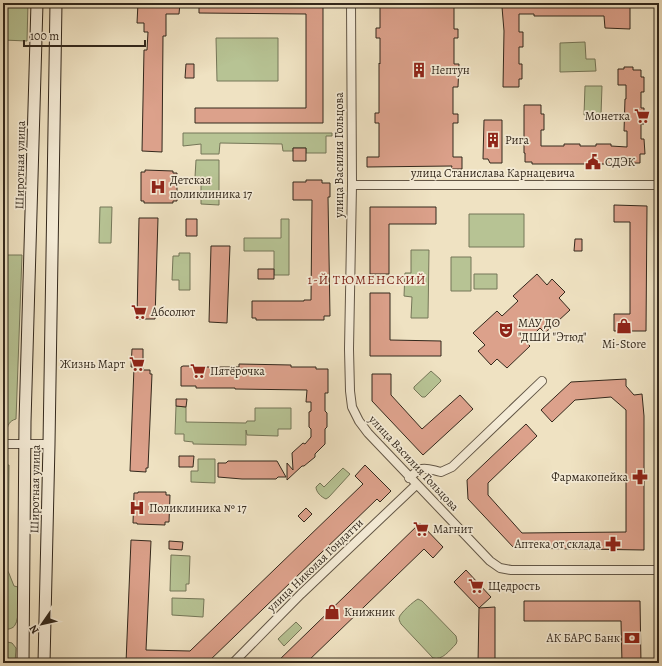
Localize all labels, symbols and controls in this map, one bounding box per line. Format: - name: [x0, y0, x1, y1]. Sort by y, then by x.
- scale bar: [24, 22, 145, 48]
- text: 100 m: [30, 28, 59, 44]
- building icon: Нептун: [410, 61, 428, 79]
- place label: Нептун: [431, 62, 470, 78]
- street label: улица Василия Гольцова: [331, 92, 347, 219]
- supermarket icon: Монетка: [633, 107, 651, 125]
- place label: Монетка: [585, 108, 630, 124]
- street label: Широтная улица: [11, 120, 29, 210]
- building icon: Рига: [484, 131, 502, 149]
- place label: Рига: [505, 132, 530, 148]
- public building icon: СДЭК: [584, 153, 602, 171]
- place label: СДЭК: [605, 154, 636, 170]
- street label: улица Станислава Карнацевича: [410, 165, 575, 181]
- place label: Детская поликлиника 17: [170, 172, 253, 202]
- hospital icon: Детская поликлиника 17: [149, 178, 167, 196]
- district label: 1-Й ТЮМЕНСКИЙ: [308, 271, 426, 288]
- supermarket icon: Абсолют: [130, 303, 148, 321]
- place label: Абсолют: [150, 304, 196, 320]
- place label: МАУ ДО "ДШИ "Этюд": [518, 315, 587, 345]
- shop icon: Mi-Store: [615, 317, 633, 335]
- theatre icon: МАУ ДО "ДШИ "Этюд": [497, 321, 515, 339]
- place label: Mi-Store: [602, 336, 646, 352]
- supermarket icon: Жизнь Март: [128, 355, 146, 373]
- place label: Жизнь Март: [60, 356, 126, 372]
- supermarket icon: Пятёрочка: [189, 362, 207, 380]
- place label: Пятёрочка: [210, 363, 265, 379]
- street label: улица Василия Гольцова: [365, 411, 463, 515]
- street label: Широтная улица: [26, 444, 44, 534]
- pharmacy icon: Фармакопейка: [631, 468, 649, 486]
- place label: Фармакопейка: [551, 469, 628, 485]
- hospital icon: Поликлиника № 17: [128, 499, 146, 517]
- place label: Поликлиника № 17: [149, 500, 247, 516]
- street label: улица Николая Гондатти: [263, 515, 367, 616]
- supermarket icon: Магнит: [412, 520, 430, 538]
- place label: Магнит: [433, 521, 474, 537]
- pharmacy icon: Аптека от склада: [604, 535, 622, 553]
- place label: Аптека от склада: [514, 536, 601, 552]
- supermarket icon: Щедрость: [467, 577, 485, 595]
- place label: Щедрость: [488, 578, 541, 594]
- shop icon: Книжник: [323, 603, 341, 621]
- north arrow: [22, 604, 62, 644]
- place label: Книжник: [344, 604, 395, 620]
- text: N: [26, 622, 43, 637]
- bank icon: АК БАРС Банк: [623, 629, 641, 647]
- place label: АК БАРС Банк: [545, 630, 620, 646]

